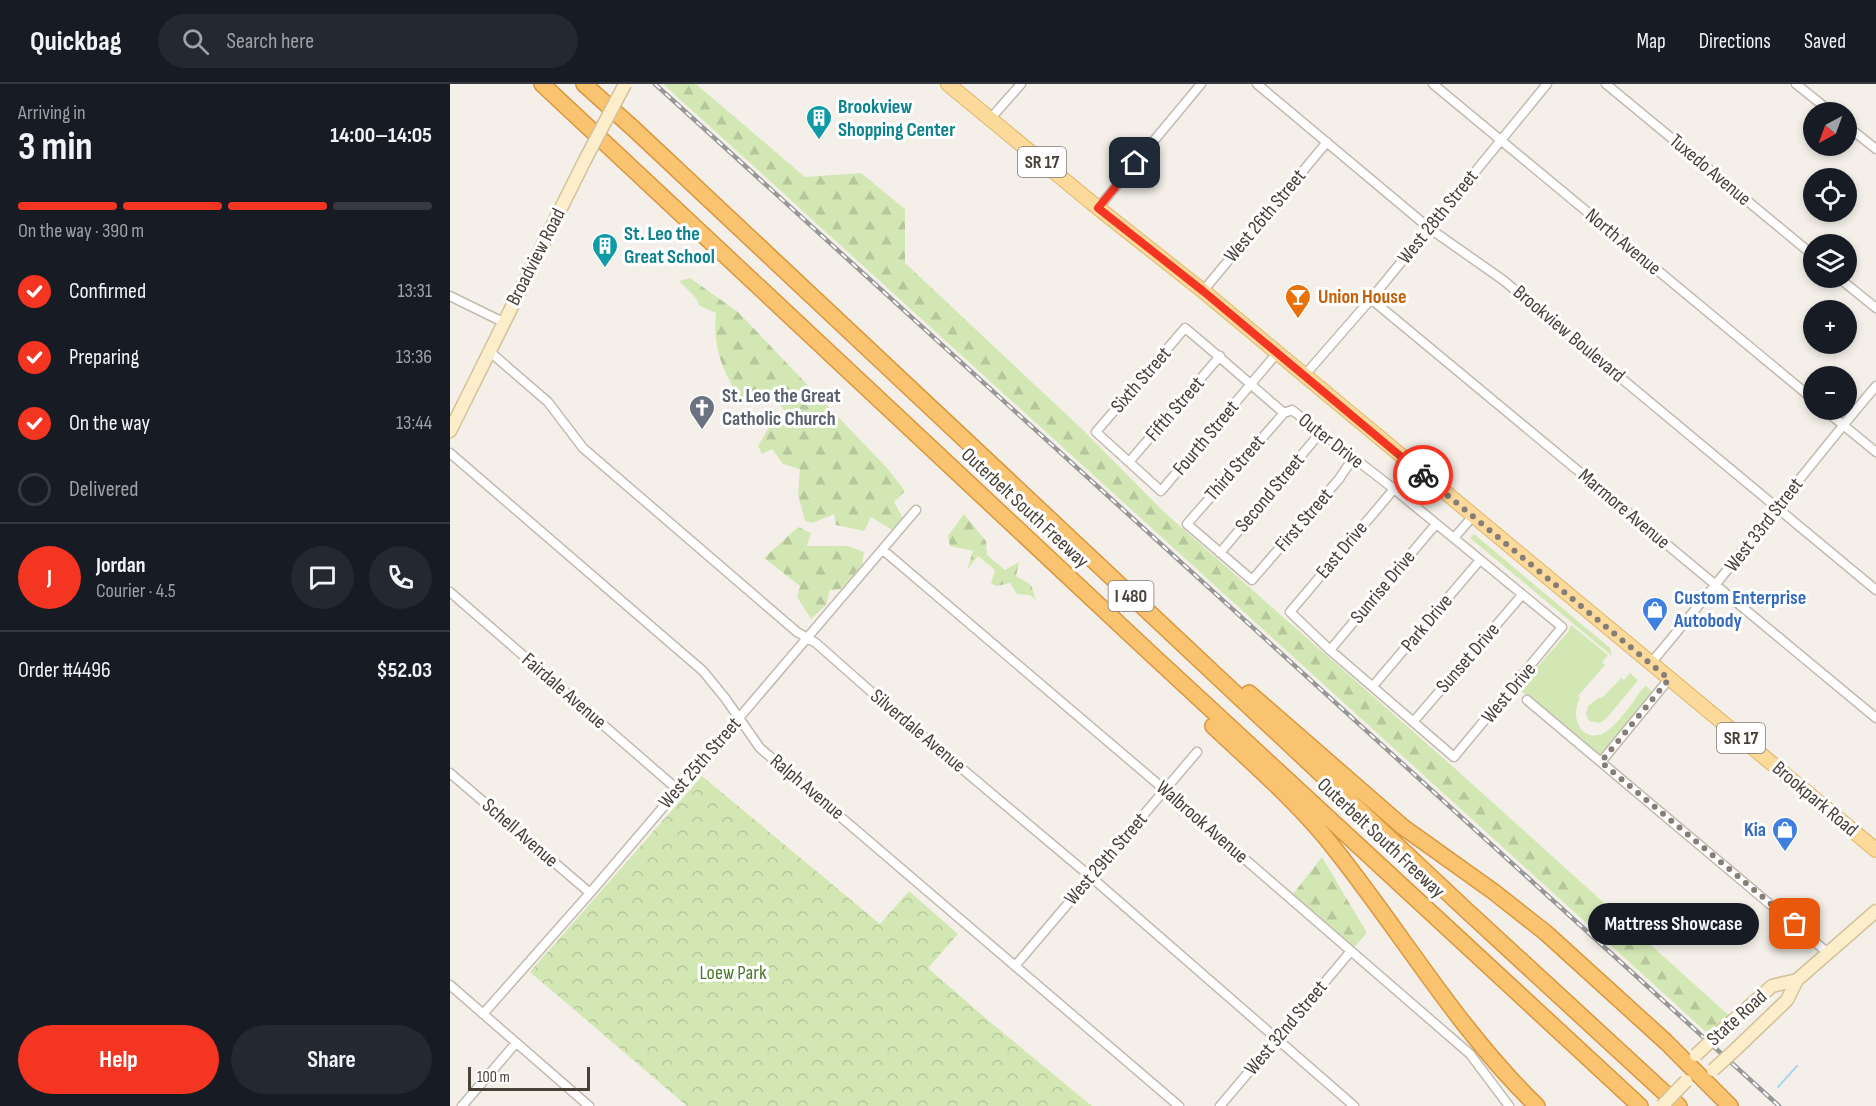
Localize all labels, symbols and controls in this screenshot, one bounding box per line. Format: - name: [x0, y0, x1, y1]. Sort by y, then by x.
- search box: [158, 14, 578, 68]
- text: Quickbag: [30, 25, 122, 58]
- icon: search: [179, 25, 212, 58]
- text: Search here: [227, 28, 314, 55]
- text: Map: [1636, 29, 1666, 54]
- text: Directions: [1699, 29, 1771, 54]
- text: Saved: [1804, 29, 1846, 54]
- place label: Brookview Shopping Center: [838, 95, 955, 142]
- text: Arriving in: [18, 101, 86, 125]
- north arrow: [1803, 102, 1857, 156]
- map controls: [1803, 102, 1857, 420]
- building icon: Brookview Shopping Center: [804, 103, 834, 141]
- text: 14:00–14:05: [330, 122, 432, 149]
- text: 3 min: [18, 124, 93, 171]
- street label: Tuxedo Avenue: [1664, 129, 1756, 211]
- pin: [1109, 137, 1160, 188]
- icon: home: [1118, 146, 1151, 179]
- road number: SR 17: [1018, 147, 1066, 177]
- street label: West 26th Street: [1219, 165, 1311, 267]
- street label: West 28th Street: [1393, 165, 1483, 269]
- button: locate: [1803, 168, 1857, 222]
- street label: North Avenue: [1580, 203, 1666, 281]
- street label: Broadview Road: [501, 204, 571, 310]
- text: On the way · 390 m: [18, 219, 144, 243]
- place label: St. Leo the Great School: [624, 222, 715, 269]
- building icon: St. Leo the Great School: [590, 231, 620, 269]
- button: layers: [1803, 234, 1857, 288]
- icon: check: [18, 275, 51, 308]
- text: Confirmed: [69, 278, 146, 305]
- text: 13:31: [397, 279, 432, 303]
- street label: Brookview Boulevard: [1508, 280, 1630, 388]
- bar icon: Union House: [1283, 282, 1313, 320]
- place label: Union House: [1318, 285, 1406, 309]
- button: +: [1803, 300, 1857, 354]
- icon: check: [18, 341, 51, 374]
- street label: Sixth Street: [1106, 342, 1176, 418]
- text: Preparing: [69, 344, 139, 371]
- text: 13:36: [396, 345, 432, 369]
- button: −: [1803, 366, 1857, 420]
- street label: Fifth Street: [1141, 372, 1209, 446]
- place label: St. Leo the Great Catholic Church: [722, 384, 841, 431]
- church icon: St. Leo the Great Catholic Church: [687, 393, 717, 431]
- street label: Fourth Street: [1168, 396, 1244, 480]
- icon: check: [18, 407, 51, 440]
- street label: Outer Drive: [1294, 408, 1368, 474]
- text: On the way: [69, 410, 150, 437]
- text: 13:44: [396, 411, 432, 435]
- street label: Third Street: [1200, 430, 1270, 506]
- street label: Outerbelt South Freeway: [956, 443, 1094, 573]
- courier: [1393, 445, 1453, 505]
- street label: Second Street: [1230, 449, 1310, 537]
- icon: bike: [1407, 459, 1440, 492]
- street label: Marmore Avenue: [1573, 464, 1675, 554]
- street label: West 33rd Street: [1720, 473, 1808, 577]
- text: Delivered: [69, 476, 138, 503]
- street label: First Street: [1270, 484, 1338, 556]
- street label: East Drive: [1311, 517, 1373, 583]
- street label: Sunrise Drive: [1345, 545, 1421, 629]
- button: chat: [291, 546, 354, 609]
- button: phone: [369, 546, 432, 609]
- text: Jordan: [96, 552, 145, 579]
- text: J: [47, 564, 52, 591]
- text: Courier · 4.5: [96, 579, 176, 603]
- road number: I 480: [1108, 581, 1154, 611]
- place label: Custom Enterprise Autobody: [1673, 586, 1806, 633]
- street label: Park Drive: [1396, 589, 1458, 657]
- shop icon: Custom Enterprise Autobody: [1640, 595, 1670, 633]
- street label: Sunset Drive: [1431, 618, 1505, 698]
- street label: Fairdale Avenue: [517, 648, 611, 734]
- text: Order #4496: [18, 657, 111, 684]
- text: $52.03: [377, 657, 432, 684]
- street label: West Drive: [1477, 658, 1541, 728]
- street label: Silverdale Avenue: [866, 684, 970, 778]
- street label: West 25th Street: [654, 712, 746, 814]
- road number: SR 17: [1717, 723, 1765, 753]
- street label: Ralph Avenue: [765, 749, 849, 825]
- street label: Brookpark Road: [1767, 756, 1863, 842]
- street label: Outerbelt South Freeway: [1312, 773, 1450, 903]
- street label: Walbrook Avenue: [1151, 776, 1253, 868]
- street label: Schell Avenue: [477, 794, 563, 872]
- street label: West 29th Street: [1059, 808, 1153, 910]
- shop icon: Kia: [1770, 815, 1800, 853]
- place label: Kia: [1744, 818, 1766, 842]
- pin: [1769, 898, 1820, 949]
- callout: Mattress Showcase: [1588, 903, 1759, 945]
- icon: bag: [1778, 907, 1811, 940]
- text: Mattress Showcase: [1604, 912, 1743, 936]
- park label: Loew Park: [699, 961, 767, 985]
- street label: West 32nd Street: [1239, 976, 1333, 1080]
- street label: State Road: [1702, 985, 1772, 1051]
- button: Help: [18, 1025, 219, 1094]
- button: Share: [231, 1025, 432, 1094]
- scale bar: [468, 1064, 590, 1092]
- text: 100 m: [477, 1068, 510, 1087]

